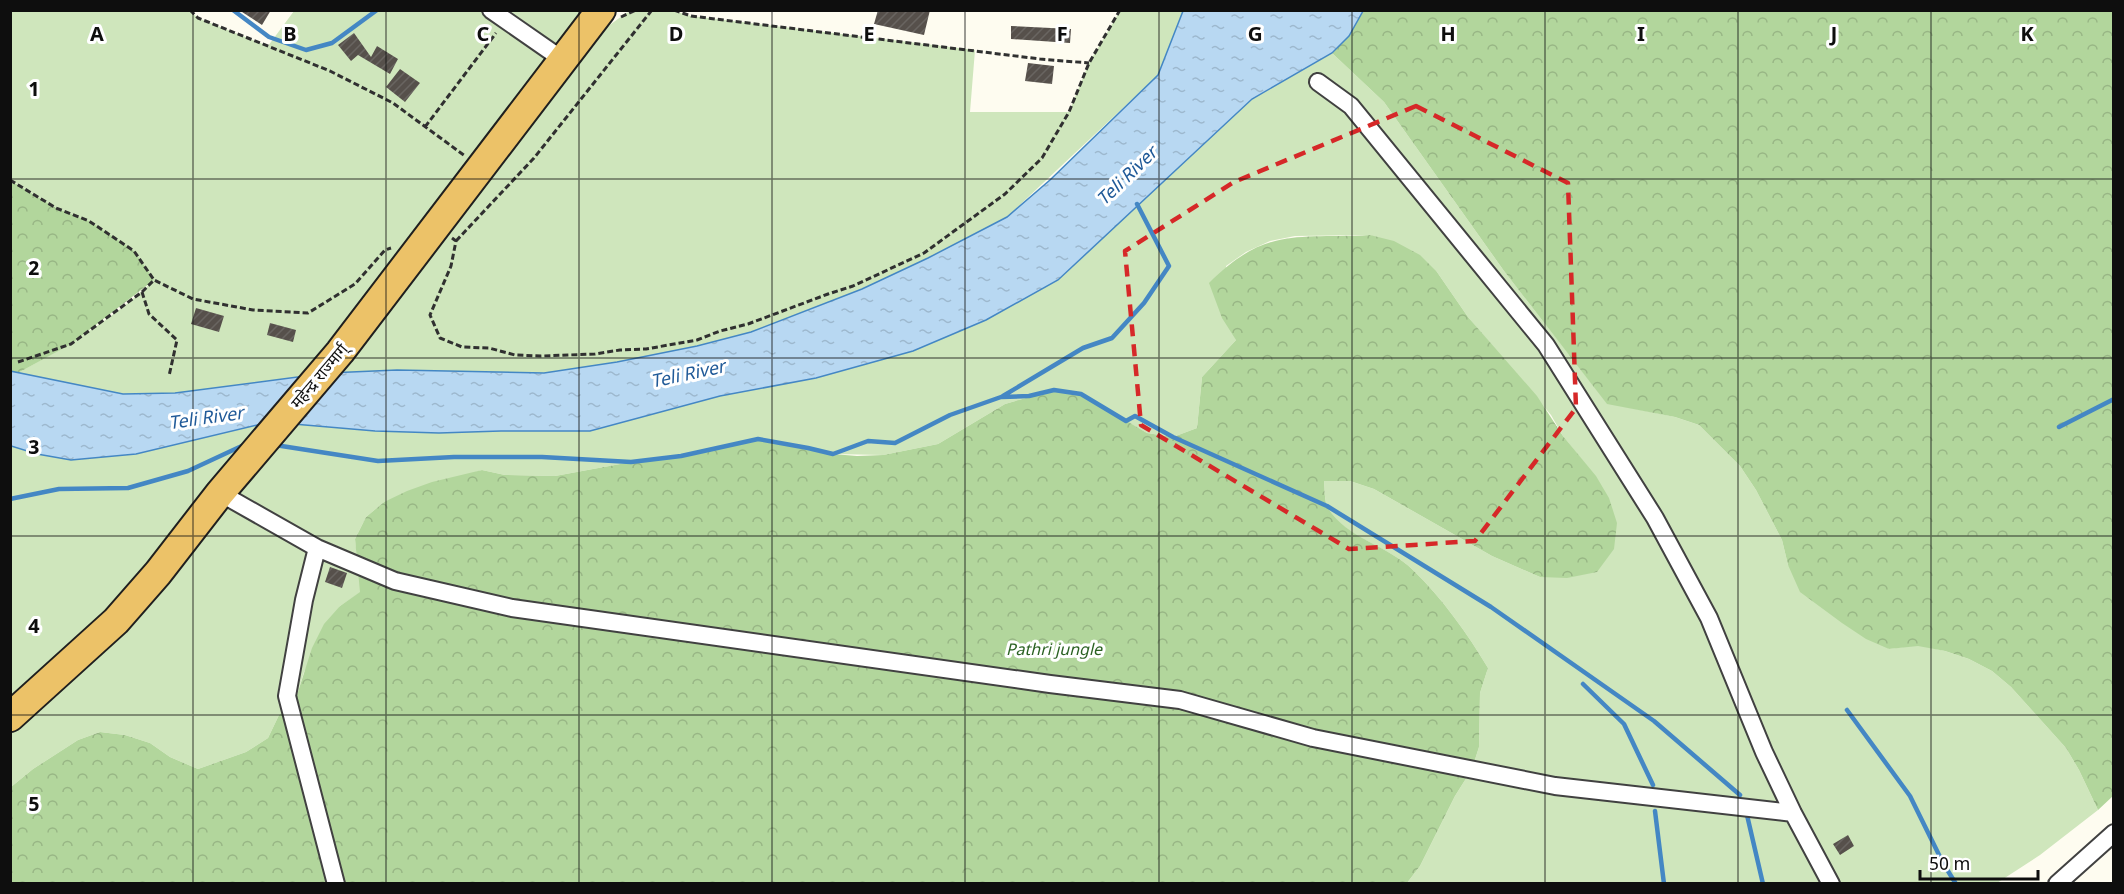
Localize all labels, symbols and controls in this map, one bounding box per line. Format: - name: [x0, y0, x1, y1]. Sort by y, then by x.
- text: A: [90, 23, 104, 49]
- text: B: [283, 23, 297, 49]
- text: C: [477, 23, 490, 49]
- text: D: [669, 23, 683, 49]
- text: E: [863, 23, 875, 49]
- text: F: [1057, 23, 1067, 49]
- text: G: [1248, 23, 1262, 49]
- text: H: [1440, 23, 1456, 49]
- text: I: [1637, 23, 1645, 49]
- text: J: [1829, 23, 1837, 49]
- text: K: [2020, 23, 2034, 49]
- text: 1: [28, 78, 40, 104]
- water label: Teli River: [1093, 141, 1165, 212]
- text: 2: [28, 257, 40, 283]
- street label: महेन्द्र राज्मार्ग्: [287, 338, 356, 414]
- water label: Teli River: [649, 356, 730, 395]
- water label: Teli River: [167, 402, 248, 436]
- text: 3: [28, 436, 40, 462]
- text: 4: [28, 615, 40, 641]
- park label: Pathri jungle: [1006, 641, 1103, 662]
- text: 5: [28, 793, 40, 819]
- scale bar: [1920, 843, 2038, 881]
- text: 50 m: [1929, 854, 1970, 877]

